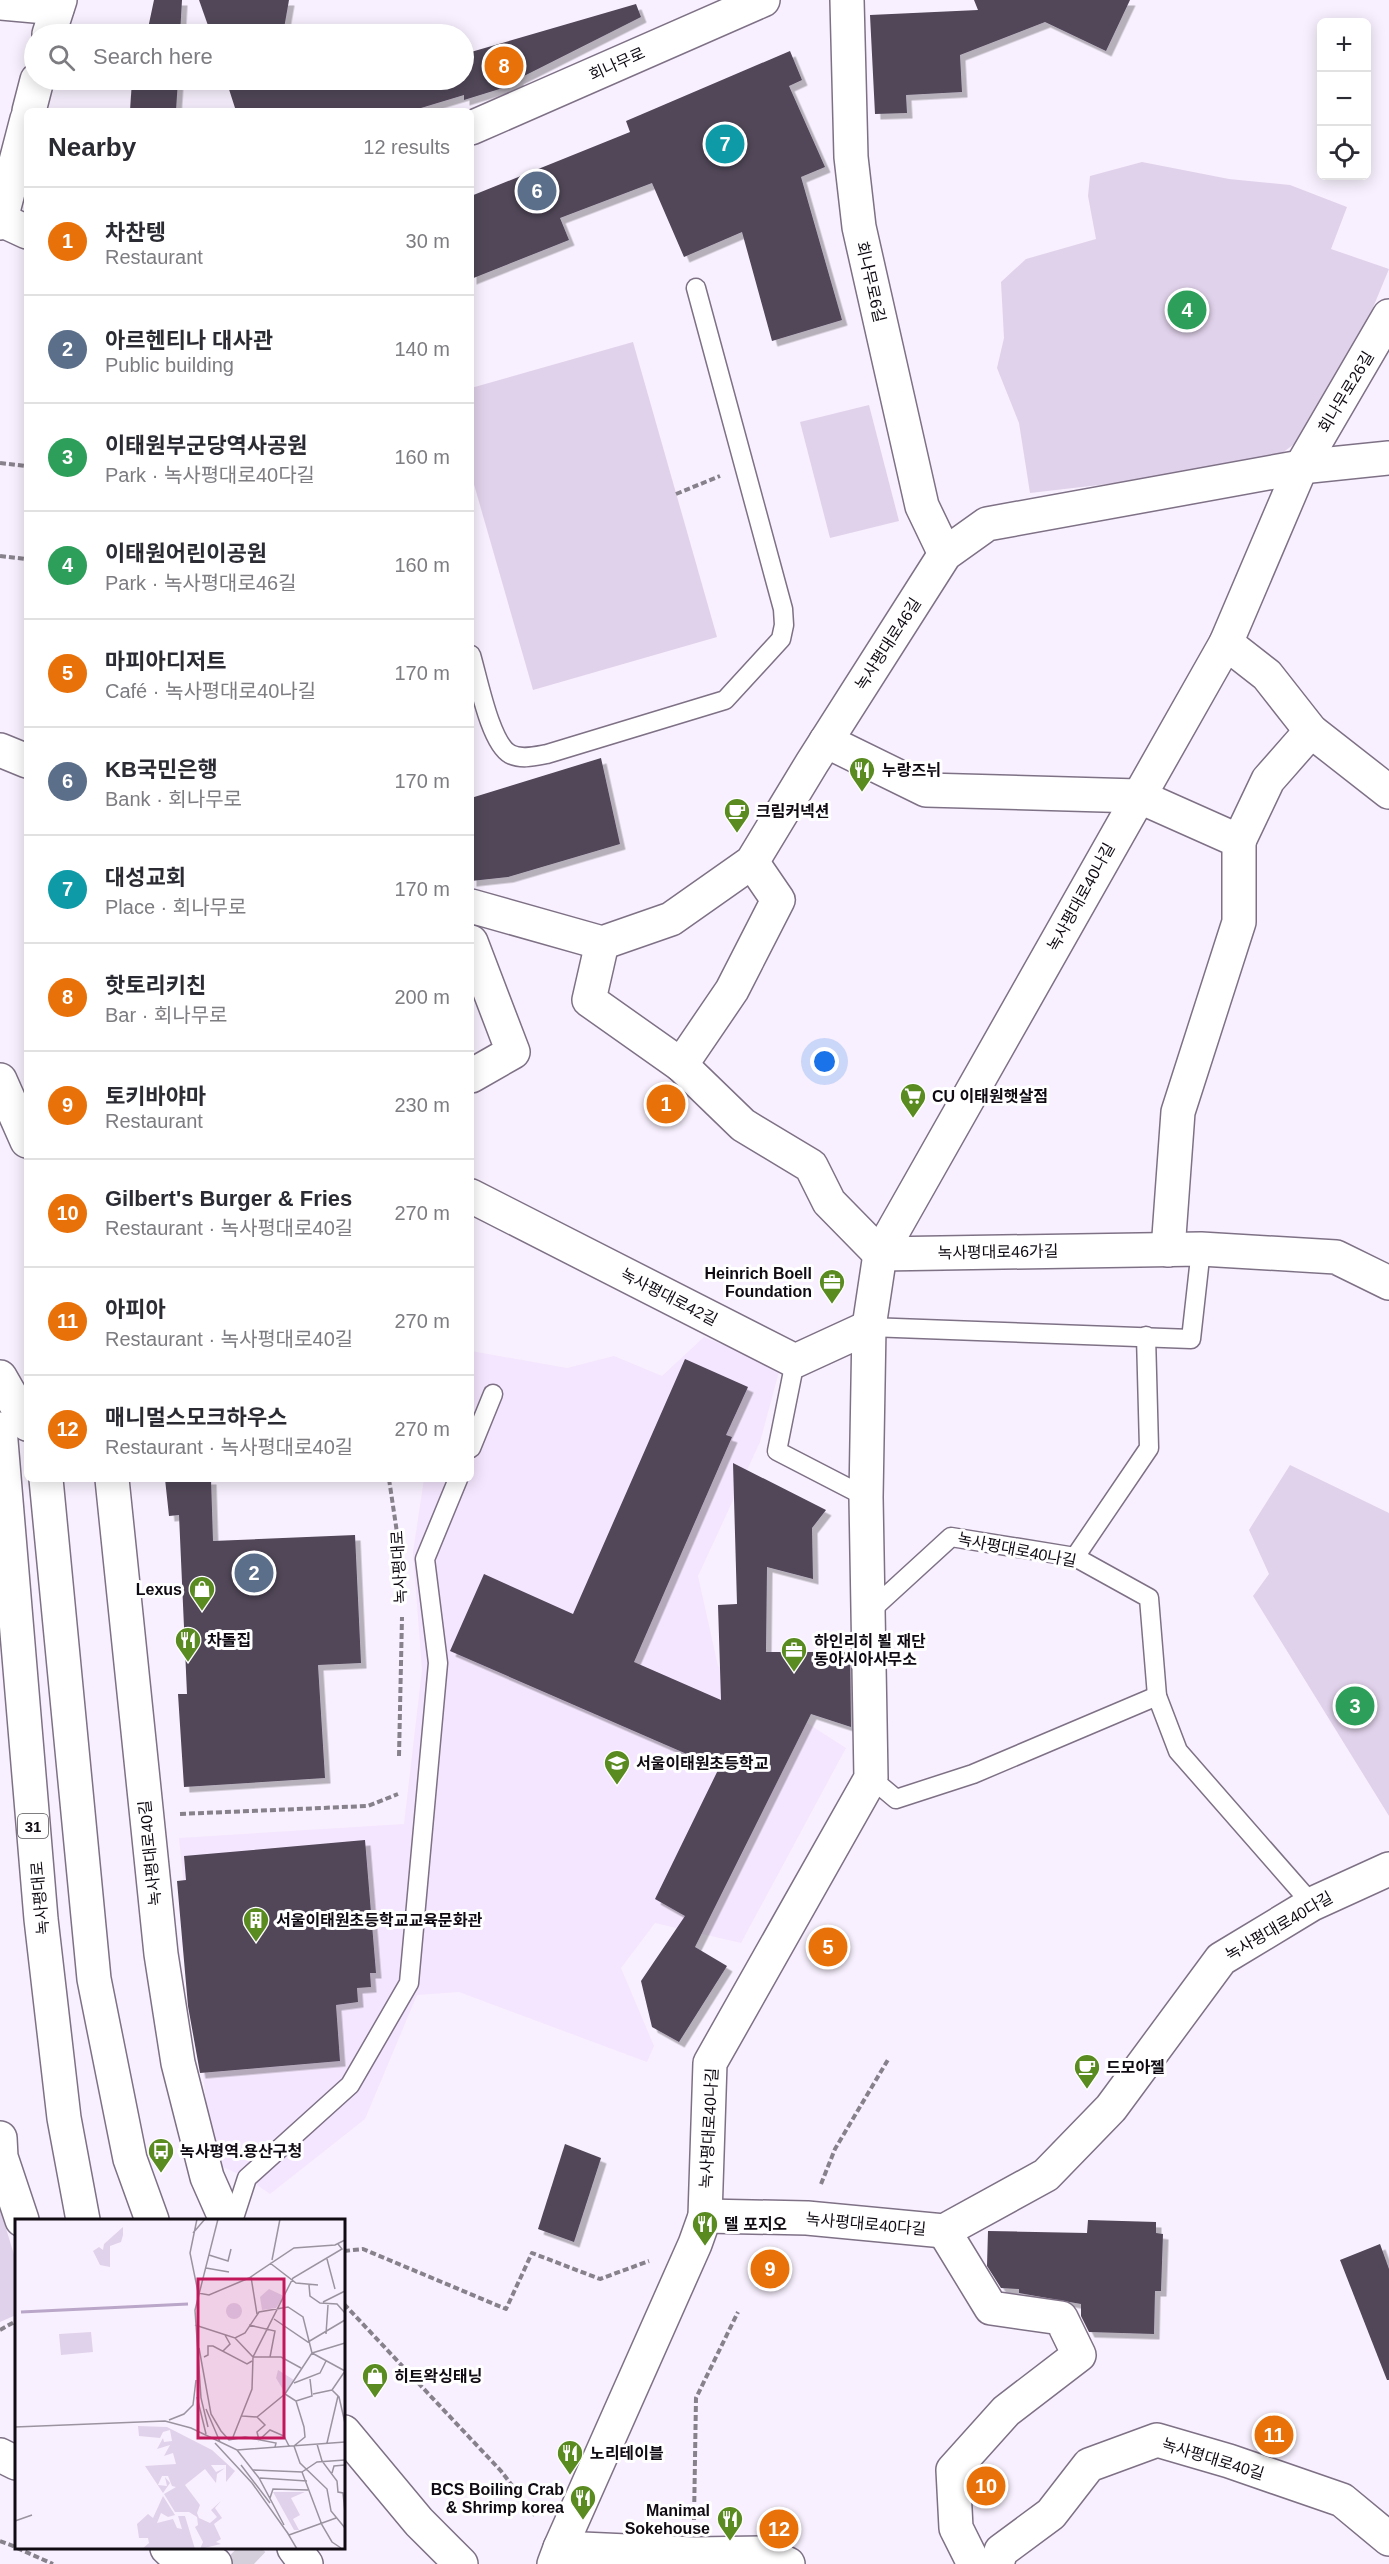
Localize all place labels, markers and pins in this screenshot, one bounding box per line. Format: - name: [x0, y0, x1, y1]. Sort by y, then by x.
- pin: 8: [484, 44, 524, 88]
- pin: 7: [706, 122, 744, 166]
- pin: 6: [518, 168, 556, 213]
- pin: 4: [1168, 288, 1206, 332]
- restaurant icon: 누랑즈뉘: [847, 755, 877, 793]
- place label: 누랑즈뉘: [882, 762, 941, 779]
- cafe icon: 크림커넥션: [722, 796, 752, 834]
- place label: 크림커넥션: [756, 803, 830, 820]
- supermarket icon: CU 이태원햇살점: [898, 1081, 928, 1119]
- pin: 1: [646, 1082, 686, 1126]
- place label: CU 이태원햇살점: [932, 1088, 1048, 1105]
- place label: Heinrich Boell Foundation: [704, 1265, 812, 1300]
- office icon: Heinrich Boell Foundation: [817, 1267, 847, 1305]
- pin: 2: [234, 1550, 274, 1596]
- shop icon: Lexus: [187, 1574, 217, 1612]
- place label: Lexus: [136, 1581, 182, 1598]
- restaurant icon: 차돌집: [173, 1625, 203, 1663]
- place label: 차돌집: [207, 1632, 251, 1649]
- place label: 하인리히 뵐 재단 동아시아사무소: [814, 1633, 926, 1668]
- office icon: 하인리히 뵐 재단 동아시아사무소: [779, 1635, 809, 1673]
- pin: 3: [1336, 1684, 1374, 1728]
- school or university icon: 서울이태원초등학교: [602, 1748, 632, 1786]
- place label: 서울이태원초등학교: [636, 1754, 769, 1772]
- building icon: 서울이태원초등학교교육문화관: [241, 1905, 271, 1943]
- place label: 서울이태원초등학교교육문화관: [276, 1911, 482, 1929]
- pin: 5: [808, 1924, 848, 1970]
- cafe icon: 드모아젤: [1072, 2052, 1102, 2090]
- place label: 드모아젤: [1106, 2059, 1165, 2076]
- bus stop icon: 녹사평역.용산구청: [146, 2136, 176, 2174]
- place label: 녹사평역.용산구청: [180, 2143, 302, 2160]
- restaurant icon: 델 포지오: [690, 2209, 720, 2247]
- place label: 델 포지오: [724, 2216, 787, 2233]
- pin: 9: [750, 2246, 790, 2292]
- shop icon: 히트왁싱태닝: [360, 2361, 390, 2399]
- place label: 히트왁싱태닝: [394, 2368, 482, 2385]
- pin: 11: [1254, 2412, 1294, 2458]
- restaurant icon: 노리테이블: [555, 2438, 585, 2476]
- place label: 노리테이블: [590, 2445, 664, 2462]
- pin: 10: [966, 2464, 1006, 2508]
- place label: BCS Boiling Crab & Shrimp korea: [431, 2481, 564, 2516]
- restaurant icon: BCS Boiling Crab & Shrimp korea: [568, 2483, 598, 2521]
- place label: Manimal Sokehouse: [625, 2502, 710, 2537]
- restaurant icon: Manimal Sokehouse: [715, 2504, 745, 2542]
- pin: 12: [760, 2506, 798, 2552]

